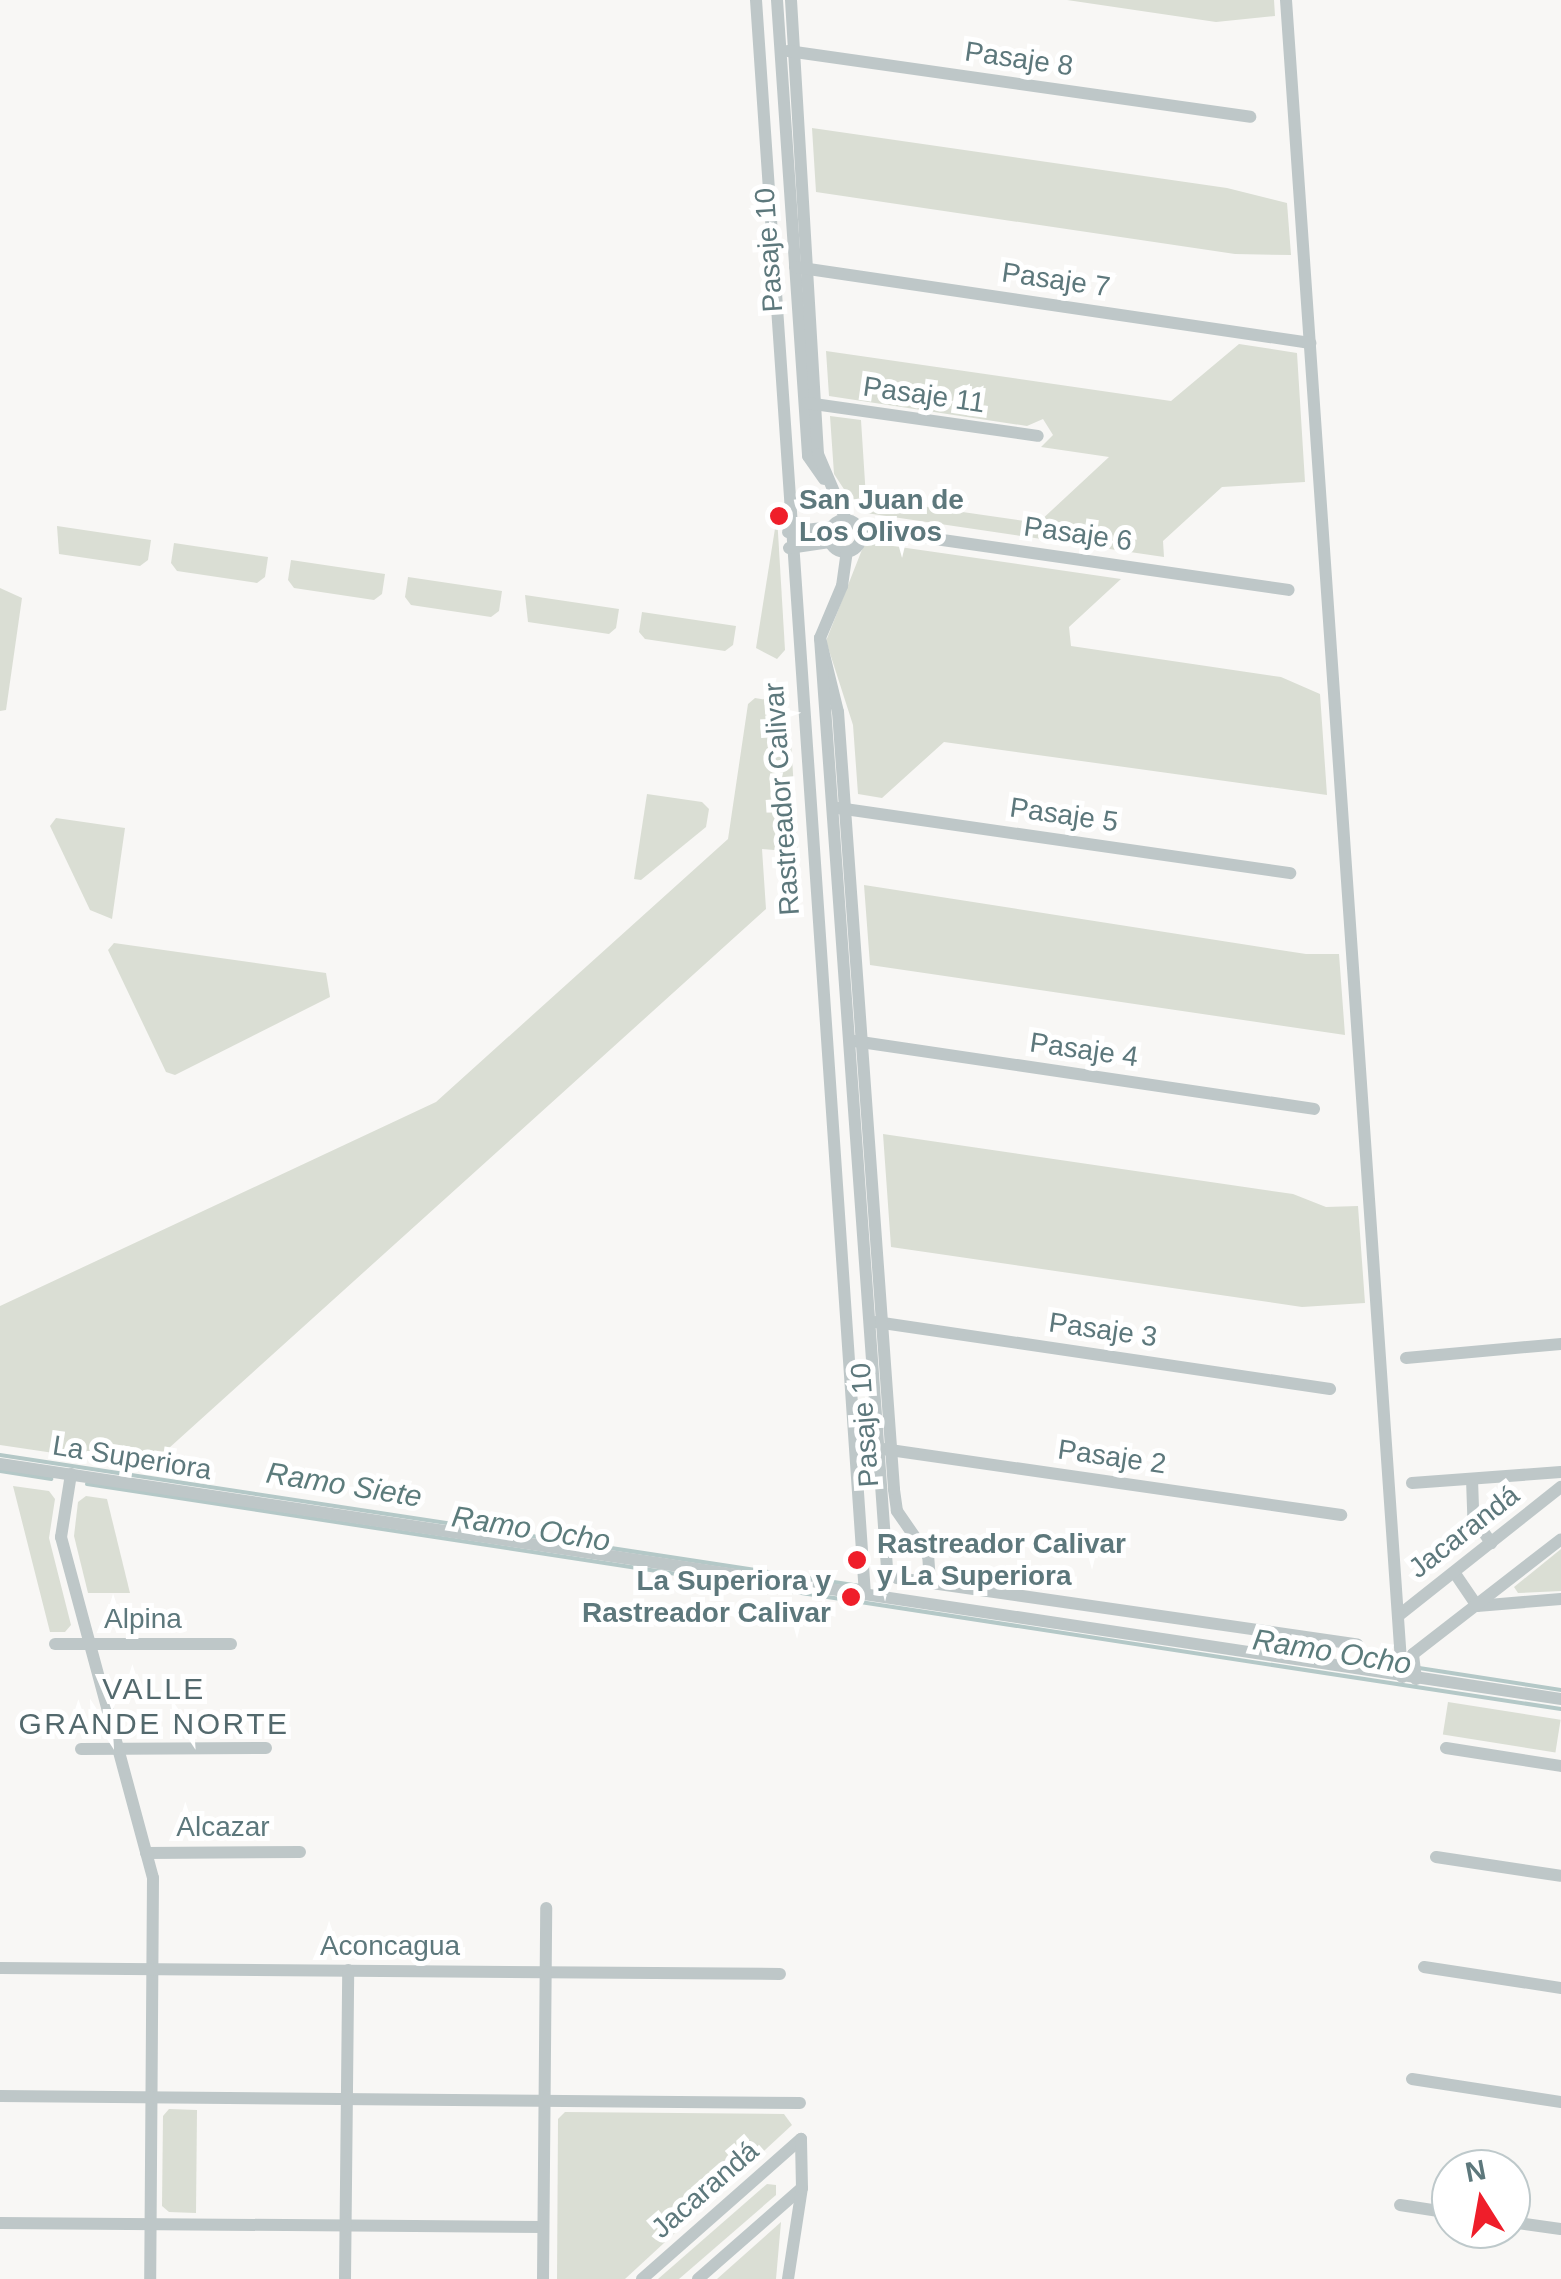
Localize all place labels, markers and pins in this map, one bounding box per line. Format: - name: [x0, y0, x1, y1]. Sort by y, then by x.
- place label: San Juan de Los Olivos: [799, 483, 964, 549]
- marker: San Juan de Los Olivos: [768, 505, 790, 527]
- place label: Rastreador Calivar y La Superiora: [877, 1527, 1126, 1593]
- marker: Rastreador Calivar y La Superiora: [846, 1549, 868, 1571]
- place label: La Superiora y Rastreador Calivar: [582, 1564, 831, 1630]
- marker: La Superiora y Rastreador Calivar: [840, 1586, 862, 1608]

